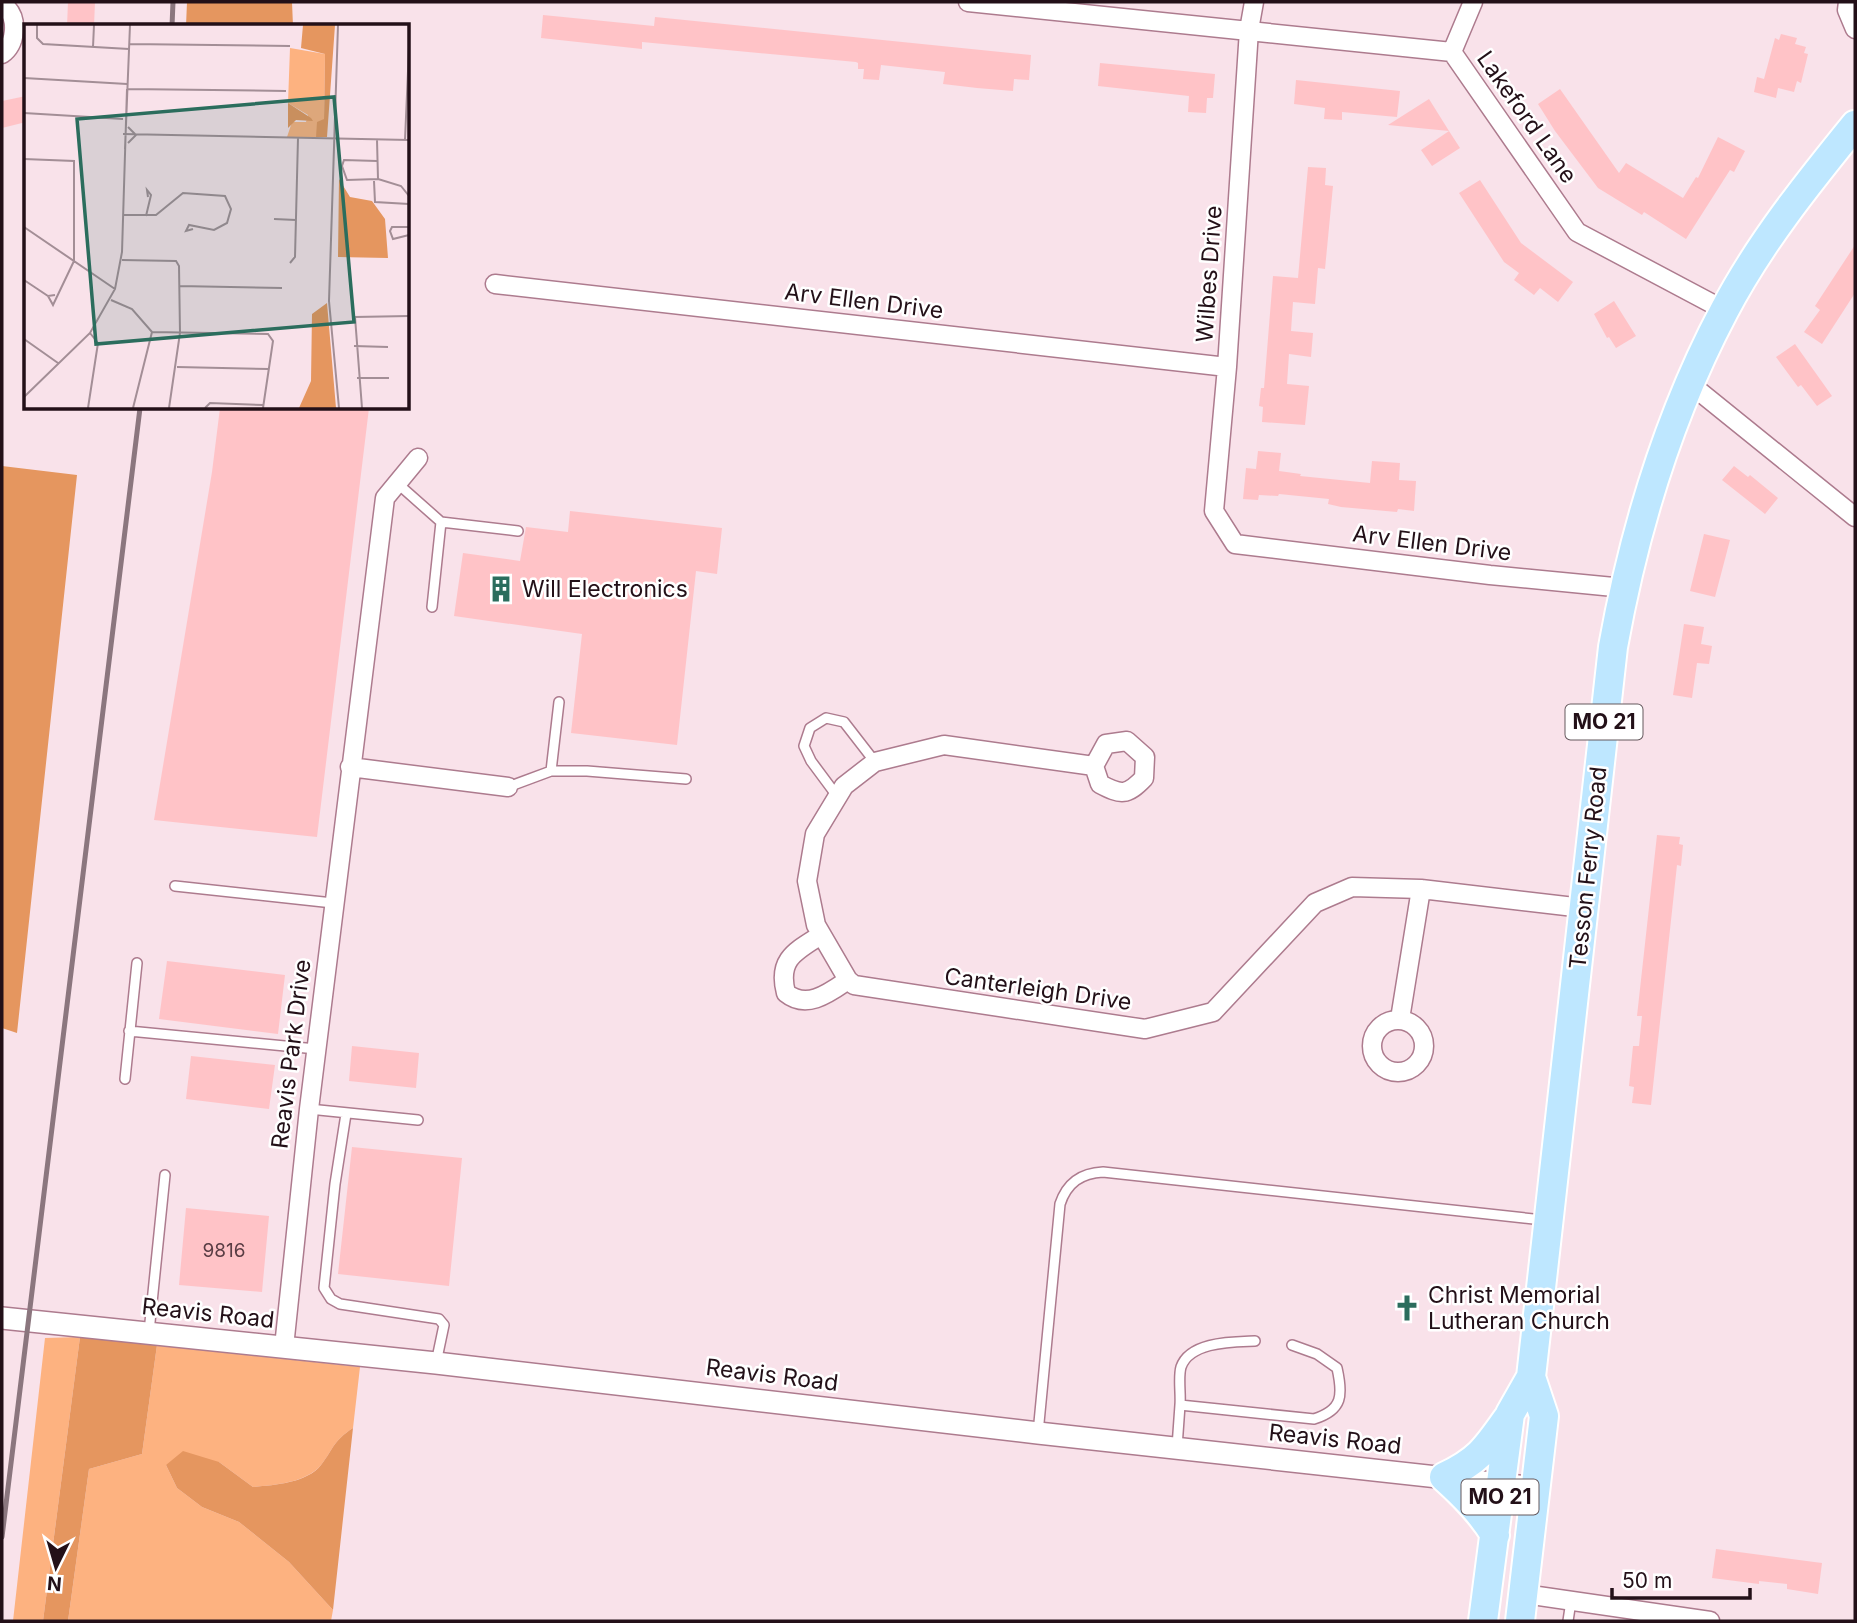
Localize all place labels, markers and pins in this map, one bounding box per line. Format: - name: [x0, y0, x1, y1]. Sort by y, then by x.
- building icon: Will Electronics: [486, 574, 516, 604]
- place label: Will Electronics: [522, 575, 688, 603]
- place label: Christ Memorial Lutheran Church: [1428, 1281, 1610, 1335]
- church icon: Christ Memorial Lutheran Church: [1392, 1293, 1422, 1323]

